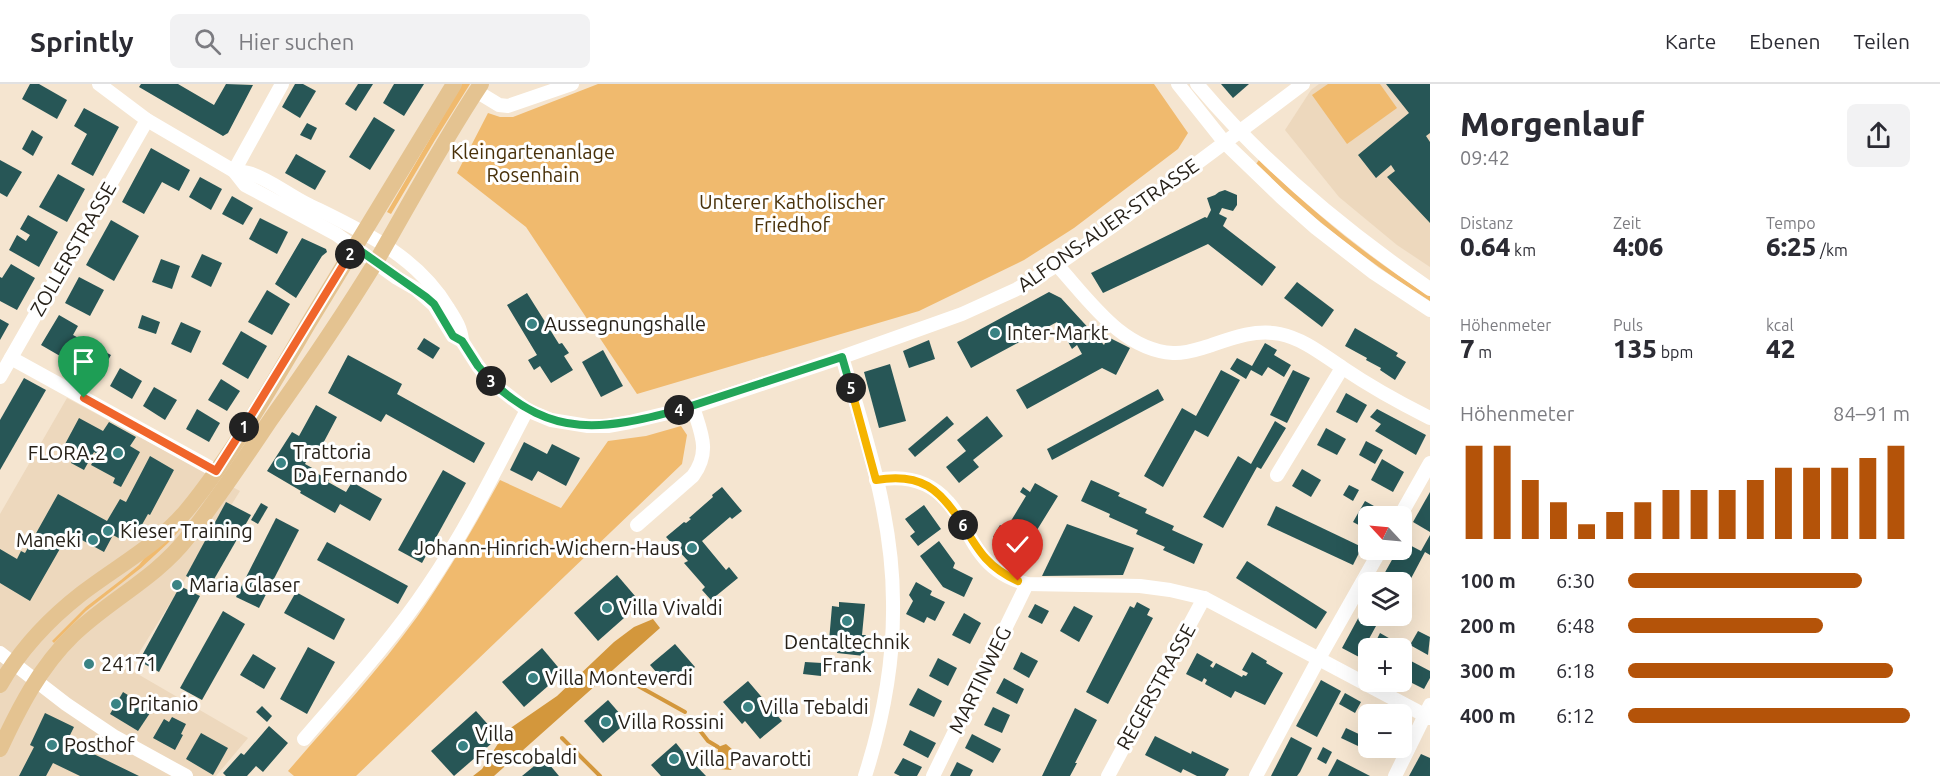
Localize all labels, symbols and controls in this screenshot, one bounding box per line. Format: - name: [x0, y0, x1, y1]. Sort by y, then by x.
- search box: [170, 14, 590, 68]
- icon: search: [191, 25, 224, 58]
- text: Sprintly: [30, 26, 134, 57]
- text: Hier suchen: [239, 29, 354, 54]
- text: Karte: [1665, 29, 1716, 53]
- text: Ebenen: [1749, 29, 1821, 53]
- text: Teilen: [1854, 29, 1910, 53]
- button: share: [1847, 104, 1910, 167]
- text: Morgenlauf: [1460, 105, 1644, 142]
- park label: Kleingartenanlage Rosenhain: [451, 140, 615, 186]
- text: 09:42: [1460, 146, 1510, 169]
- street label: ALFONS-AUER-STRASSE: [1013, 153, 1203, 296]
- street label: ZOLLERSTRASSE: [25, 178, 120, 320]
- park label: Unterer Katholischer Friedhof: [699, 190, 886, 236]
- text: Distanz: [1460, 214, 1513, 232]
- text: Zeit: [1613, 214, 1641, 232]
- text: Tempo: [1766, 214, 1816, 232]
- text: 0.64: [1460, 232, 1510, 261]
- text: 4:06: [1613, 232, 1663, 261]
- text: 6:25: [1766, 232, 1816, 261]
- pin: 2: [335, 239, 365, 269]
- text: km: [1510, 241, 1536, 259]
- text: /km: [1816, 241, 1848, 259]
- text: 2: [345, 245, 355, 263]
- place label: Aussegnungshalle: [544, 312, 706, 335]
- text: Höhenmeter: [1460, 316, 1551, 334]
- text: Puls: [1613, 316, 1643, 334]
- text: kcal: [1766, 316, 1794, 334]
- marker: Aussegnungshalle: [525, 317, 539, 331]
- place label: Inter-Markt: [1007, 321, 1109, 344]
- marker: Inter-Markt: [988, 326, 1002, 340]
- text: 7: [1460, 334, 1475, 363]
- text: 135: [1613, 334, 1657, 363]
- text: 42: [1766, 334, 1795, 363]
- pin: [58, 336, 109, 398]
- text: m: [1475, 343, 1492, 361]
- text: bpm: [1657, 343, 1693, 361]
- icon: arrive: [67, 345, 100, 378]
- pin: 3: [476, 366, 506, 396]
- text: 3: [486, 372, 496, 390]
- pin: 5: [836, 373, 866, 403]
- text: 5: [846, 379, 856, 397]
- pin: 4: [664, 395, 694, 425]
- text: 4: [674, 401, 684, 419]
- text: Höhenmeter: [1460, 402, 1574, 425]
- text: 84–91 m: [1833, 402, 1910, 425]
- pin: 1: [229, 412, 259, 442]
- text: 1: [239, 418, 249, 436]
- place label: Trattoria Da Fernando: [293, 440, 408, 486]
- place label: FLORA.2: [28, 441, 106, 464]
- marker: FLORA.2: [111, 446, 125, 460]
- marker: Trattoria Da Fernando: [274, 456, 288, 470]
- north arrow: [1358, 506, 1412, 560]
- map controls: [1358, 506, 1412, 758]
- pin: 6: [948, 510, 978, 540]
- text: 6: [958, 516, 968, 534]
- place label: Kieser Training: [120, 519, 253, 542]
- pin: [992, 519, 1043, 581]
- marker: Kieser Training: [101, 524, 115, 538]
- place label: Maneki: [16, 528, 81, 551]
- icon: check: [1001, 528, 1034, 561]
- marker: Maneki: [86, 533, 100, 547]
- place label: Johann-Hinrich-Wichern-Haus: [414, 536, 680, 559]
- marker: Johann-Hinrich-Wichern-Haus: [685, 541, 699, 555]
- text: 100 m: [1460, 569, 1516, 592]
- text: 6:30: [1556, 569, 1595, 592]
- button: layers: [1358, 572, 1412, 626]
- place label: Maria Glaser: [189, 573, 300, 596]
- marker: Maria Glaser: [170, 578, 184, 592]
- place label: Villa Vivaldi: [619, 596, 723, 619]
- marker: Villa Vivaldi: [600, 601, 614, 615]
- marker: Dentaltechnik Frank: [840, 614, 854, 628]
- text: 200 m: [1460, 614, 1516, 637]
- text: 6:48: [1556, 614, 1595, 637]
- street label: REGERSTRASSE: [1111, 620, 1200, 754]
- street label: MARTINWEG: [944, 623, 1015, 737]
- place label: Dentaltechnik Frank: [784, 630, 910, 676]
- button: +: [1358, 638, 1412, 692]
- place label: 24171: [101, 652, 157, 675]
- marker: 24171: [82, 657, 96, 671]
- text: 300 m: [1460, 659, 1516, 682]
- text: 6:18: [1556, 659, 1595, 682]
- place label: Villa Monteverdi: [545, 666, 693, 689]
- marker: Villa Monteverdi: [526, 671, 540, 685]
- place label: Pritanio: [128, 692, 198, 715]
- place label: Villa Tebaldi: [760, 695, 869, 718]
- marker: Pritanio: [109, 697, 123, 711]
- marker: Villa Tebaldi: [741, 700, 755, 714]
- button: −: [1358, 704, 1412, 758]
- text: 400 m: [1460, 704, 1516, 727]
- text: 6:12: [1556, 704, 1595, 727]
- place label: Villa Rossini: [618, 710, 724, 733]
- marker: Villa Rossini: [599, 715, 613, 729]
- place label: Villa Frescobaldi: [475, 722, 577, 768]
- place label: Posthof: [64, 733, 135, 756]
- marker: Posthof: [45, 738, 59, 752]
- marker: Villa Frescobaldi: [456, 739, 470, 753]
- place label: Villa Pavarotti: [686, 747, 811, 770]
- marker: Villa Pavarotti: [667, 752, 681, 766]

